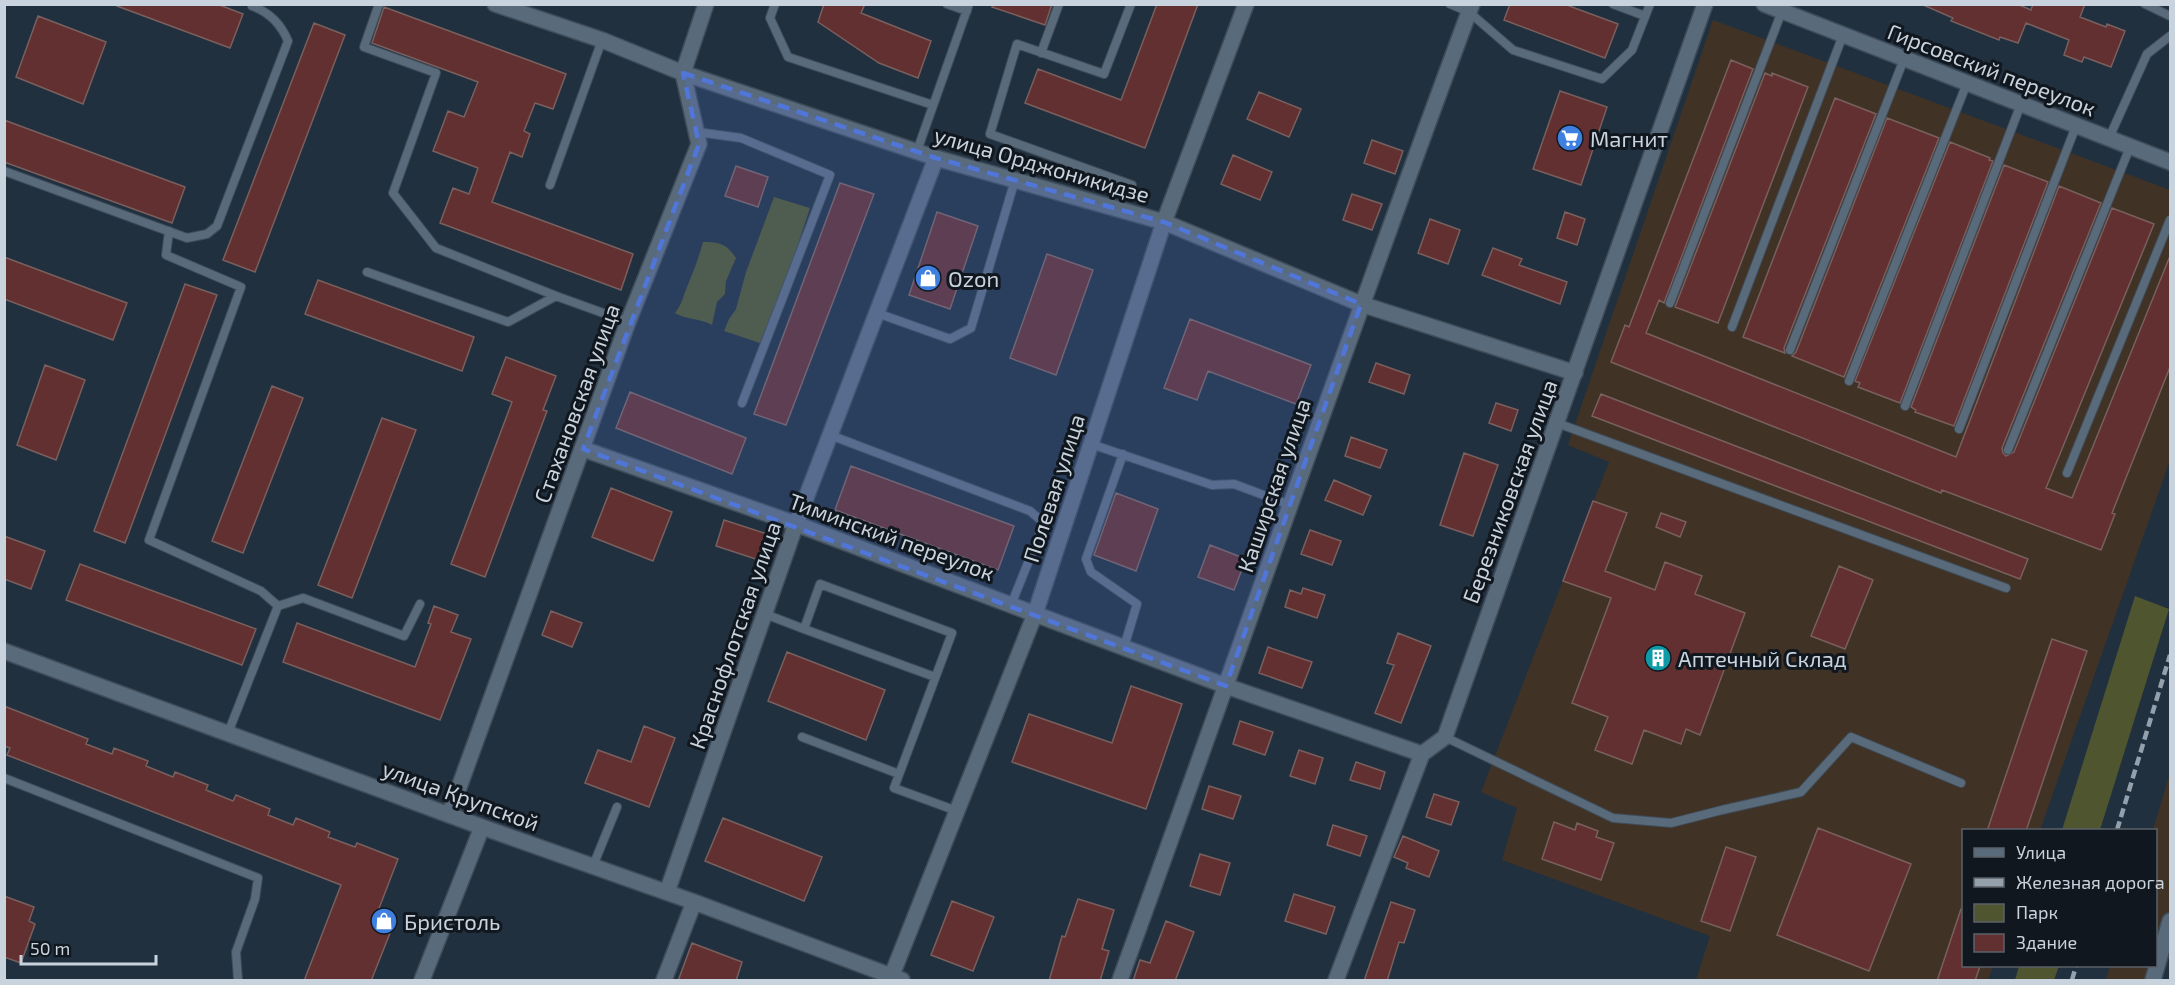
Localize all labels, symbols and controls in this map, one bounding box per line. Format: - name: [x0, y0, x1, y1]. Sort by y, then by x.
- street label: Гирсовский переулок: [1884, 17, 2100, 122]
- street label: улица Орджоникидзе: [931, 121, 1153, 208]
- supermarket icon: Магнит: [1555, 123, 1585, 153]
- place label: Магнит: [1590, 125, 1668, 151]
- shop icon: Ozon: [913, 263, 943, 293]
- place label: Ozon: [948, 265, 999, 291]
- street label: Стахановская улица: [528, 300, 625, 506]
- street label: Березниковская улица: [1456, 376, 1562, 607]
- street label: Каширская улица: [1231, 395, 1316, 576]
- street label: Полевая улица: [1017, 411, 1090, 566]
- street label: Тиминский переулок: [786, 487, 998, 586]
- street label: Краснофлотская улица: [683, 518, 786, 752]
- building icon: Аптечный Склад: [1643, 643, 1673, 673]
- place label: Аптечный Склад: [1678, 645, 1847, 671]
- street label: улица Крупской: [379, 755, 543, 836]
- legend: [1962, 829, 2157, 967]
- text: Улица: [2016, 841, 2066, 863]
- text: Железная дорога: [2016, 871, 2165, 893]
- text: Парк: [2016, 901, 2058, 923]
- shop icon: Бристоль: [369, 906, 399, 936]
- place label: Бристоль: [404, 908, 500, 934]
- scale bar: [21, 928, 156, 966]
- text: Здание: [2016, 931, 2077, 953]
- text: 50 m: [30, 937, 70, 959]

